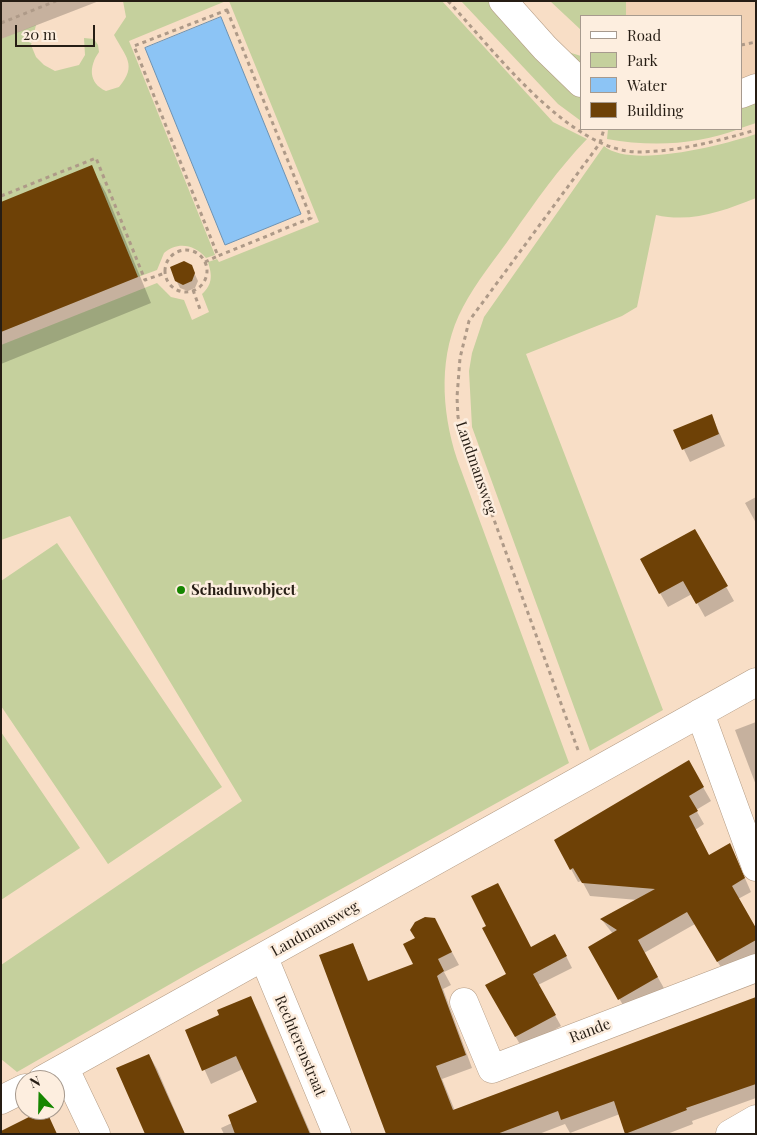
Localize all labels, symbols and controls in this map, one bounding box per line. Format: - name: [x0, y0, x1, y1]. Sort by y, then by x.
- scale bar: [18, 15, 98, 47]
- legend: [580, 15, 742, 130]
- text: 20 m: [23, 24, 56, 44]
- text: Road: [627, 25, 661, 45]
- text: Park: [627, 50, 658, 70]
- text: Water: [627, 75, 667, 95]
- text: Building: [627, 100, 683, 120]
- street label: Landmansweg: [452, 419, 500, 517]
- place label: Schaduwobject: [191, 581, 296, 599]
- marker: Schaduwobject: [175, 584, 187, 596]
- street label: Landmansweg: [268, 898, 362, 960]
- street label: Rechterenstraat: [271, 993, 329, 1099]
- street label: Rande: [567, 1015, 613, 1047]
- north arrow: [15, 1070, 65, 1120]
- text: N: [27, 1071, 43, 1092]

